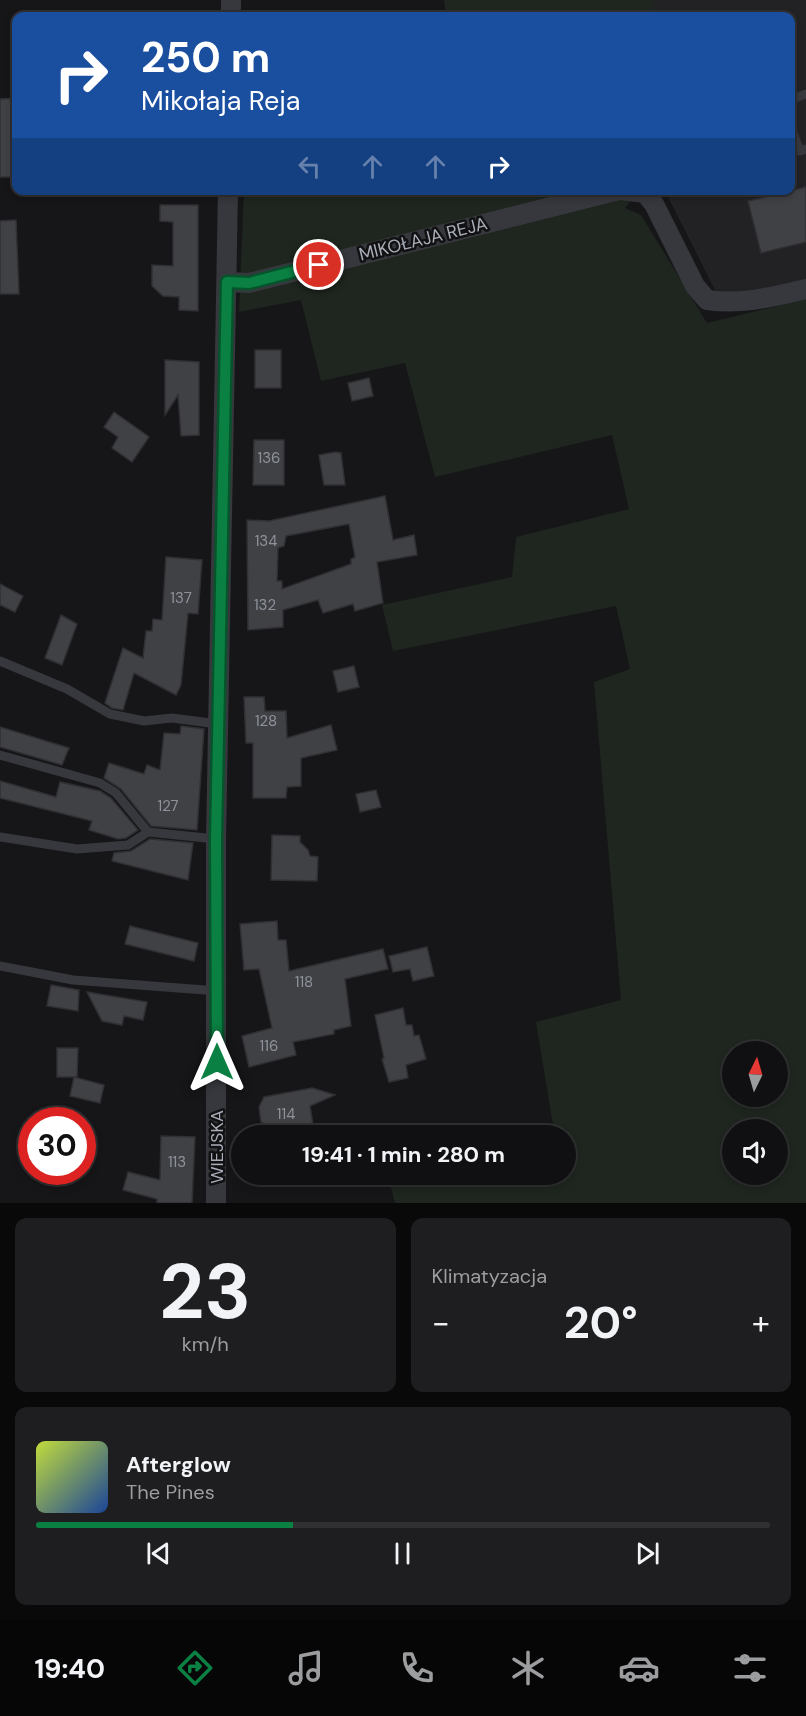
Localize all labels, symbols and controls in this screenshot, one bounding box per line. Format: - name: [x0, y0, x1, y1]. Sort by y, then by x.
- text: 250 m: [141, 30, 270, 85]
- icon: right: [42, 36, 120, 114]
- text: Mikołaja Reja: [141, 83, 301, 118]
- icon: left: [293, 150, 326, 183]
- icon: ahead: [356, 150, 389, 183]
- icon: ahead: [419, 150, 452, 183]
- icon: right: [482, 150, 515, 183]
- street label: MIKOŁAJA REJA: [356, 211, 490, 267]
- pin: [293, 239, 344, 290]
- icon: arrive: [302, 248, 335, 281]
- house number: 136: [258, 448, 280, 468]
- house number: 134: [255, 531, 277, 551]
- house number: 137: [170, 588, 192, 608]
- house number: 132: [254, 595, 276, 615]
- house number: 128: [255, 711, 277, 731]
- house number: 127: [157, 796, 179, 816]
- house number: 118: [295, 972, 313, 992]
- position arrow: [185, 1030, 249, 1094]
- house number: 116: [260, 1036, 278, 1056]
- north arrow: [722, 1041, 788, 1107]
- map controls: [722, 1041, 788, 1185]
- house number: 114: [277, 1104, 295, 1124]
- speed limit sign: 30: [18, 1107, 96, 1185]
- street label: WIEJSKA: [205, 1110, 229, 1184]
- button: sound: [722, 1119, 788, 1185]
- text: 19:41 · 1 min · 280 m: [302, 1140, 505, 1169]
- house number: 113: [168, 1152, 186, 1172]
- text: 23: [159, 1241, 251, 1342]
- text: Klimatyzacja: [432, 1263, 547, 1289]
- text: 20°: [564, 1293, 638, 1352]
- text: −: [432, 1301, 450, 1344]
- text: +: [752, 1301, 770, 1344]
- text: km/h: [182, 1331, 229, 1357]
- text: Afterglow: [126, 1450, 231, 1479]
- text: The Pines: [126, 1479, 215, 1505]
- icon: previous: [142, 1537, 175, 1570]
- icon: pause: [386, 1537, 419, 1570]
- icon: next: [631, 1537, 664, 1570]
- icon: directions: [174, 1647, 216, 1689]
- icon: music: [285, 1647, 327, 1689]
- icon: phone: [396, 1647, 438, 1689]
- icon: climate: [507, 1647, 549, 1689]
- icon: car: [618, 1647, 660, 1689]
- icon: filters: [729, 1647, 771, 1689]
- text: 19:40: [35, 1651, 105, 1686]

